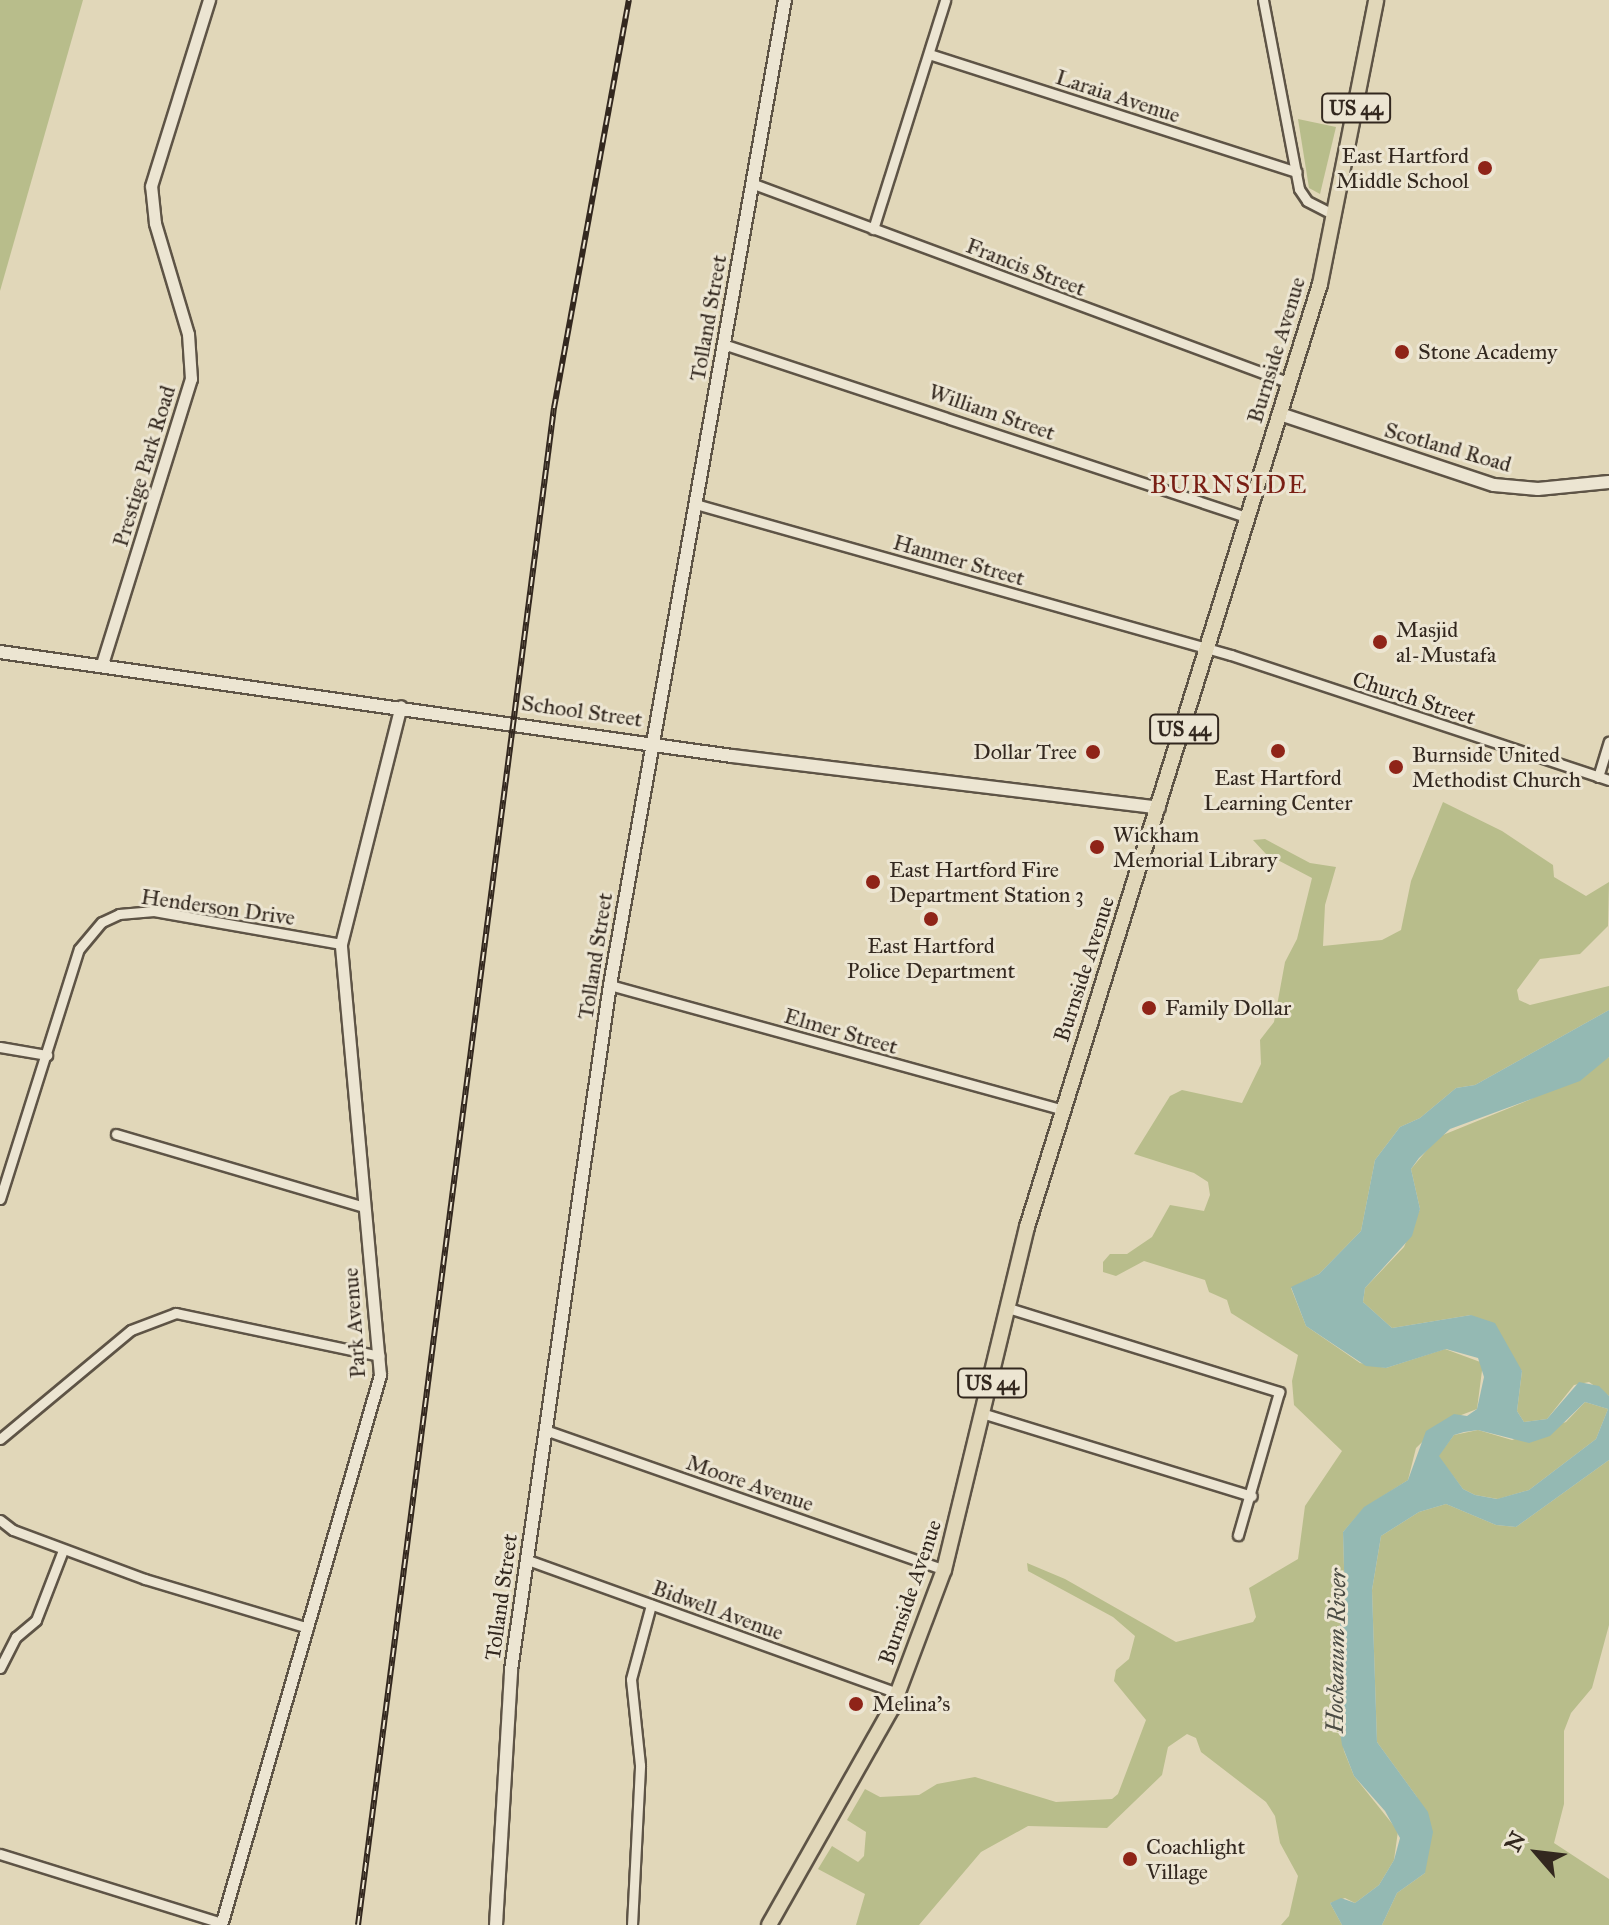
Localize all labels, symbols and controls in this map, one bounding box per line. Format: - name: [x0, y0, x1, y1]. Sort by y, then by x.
- street label: Laraia Avenue: [1052, 63, 1184, 129]
- road number: US 44: [1320, 92, 1392, 124]
- place label: East Hartford Middle School: [1336, 142, 1469, 194]
- marker: East Hartford Middle School: [1476, 159, 1494, 177]
- street label: Francis Street: [962, 232, 1090, 302]
- street label: Tolland Street: [684, 253, 732, 383]
- street label: Burnside Avenue: [1241, 274, 1311, 426]
- place label: Stone Academy: [1418, 339, 1557, 365]
- marker: Stone Academy: [1393, 343, 1411, 361]
- street label: William Street: [925, 378, 1059, 446]
- street label: Prestige Park Road: [107, 382, 181, 550]
- street label: Scotland Road: [1382, 416, 1514, 478]
- district label: BURNSIDE: [1150, 469, 1308, 501]
- street label: Hanmer Street: [890, 529, 1028, 591]
- place label: Masjid al-Mustafa: [1396, 616, 1496, 668]
- marker: Masjid al-Mustafa: [1371, 633, 1389, 651]
- street label: Church Street: [1349, 666, 1479, 730]
- street label: School Street: [520, 689, 644, 733]
- road number: US 44: [1148, 713, 1220, 745]
- place label: Dollar Tree: [973, 739, 1077, 765]
- place label: Burnside United Methodist Church: [1412, 741, 1581, 792]
- marker: East Hartford Learning Center: [1269, 742, 1287, 760]
- marker: Dollar Tree: [1084, 743, 1102, 761]
- marker: Burnside United Methodist Church: [1387, 758, 1405, 776]
- place label: East Hartford Learning Center: [1204, 764, 1352, 816]
- place label: Wickham Memorial Library: [1113, 821, 1277, 872]
- marker: Wickham Memorial Library: [1088, 838, 1106, 856]
- place label: East Hartford Fire Department Station 3: [889, 856, 1084, 908]
- marker: East Hartford Fire Department Station 3: [864, 873, 882, 891]
- street label: Henderson Drive: [139, 883, 297, 931]
- street label: Tolland Street: [572, 891, 618, 1021]
- street label: Burnside Avenue: [1048, 893, 1120, 1045]
- marker: East Hartford Police Department: [922, 910, 940, 928]
- place label: East Hartford Police Department: [847, 932, 1015, 984]
- place label: Family Dollar: [1165, 995, 1291, 1021]
- marker: Family Dollar: [1140, 999, 1158, 1017]
- street label: Elmer Street: [781, 1002, 901, 1060]
- street label: Park Avenue: [337, 1267, 371, 1379]
- road number: US 44: [956, 1367, 1028, 1399]
- street label: Moore Avenue: [683, 1449, 817, 1517]
- street label: Burnside Avenue: [873, 1516, 947, 1668]
- street label: Tolland Street: [479, 1532, 523, 1662]
- water label: Hockanum River: [1321, 1568, 1353, 1734]
- street label: Bidwell Avenue: [649, 1574, 787, 1646]
- place label: Melina's: [872, 1691, 950, 1717]
- marker: Melina's: [847, 1695, 865, 1713]
- north arrow: [1497, 1813, 1577, 1893]
- text: N: [1499, 1827, 1532, 1856]
- place label: Coachlight Village: [1146, 1833, 1245, 1884]
- marker: Coachlight Village: [1121, 1850, 1139, 1868]

